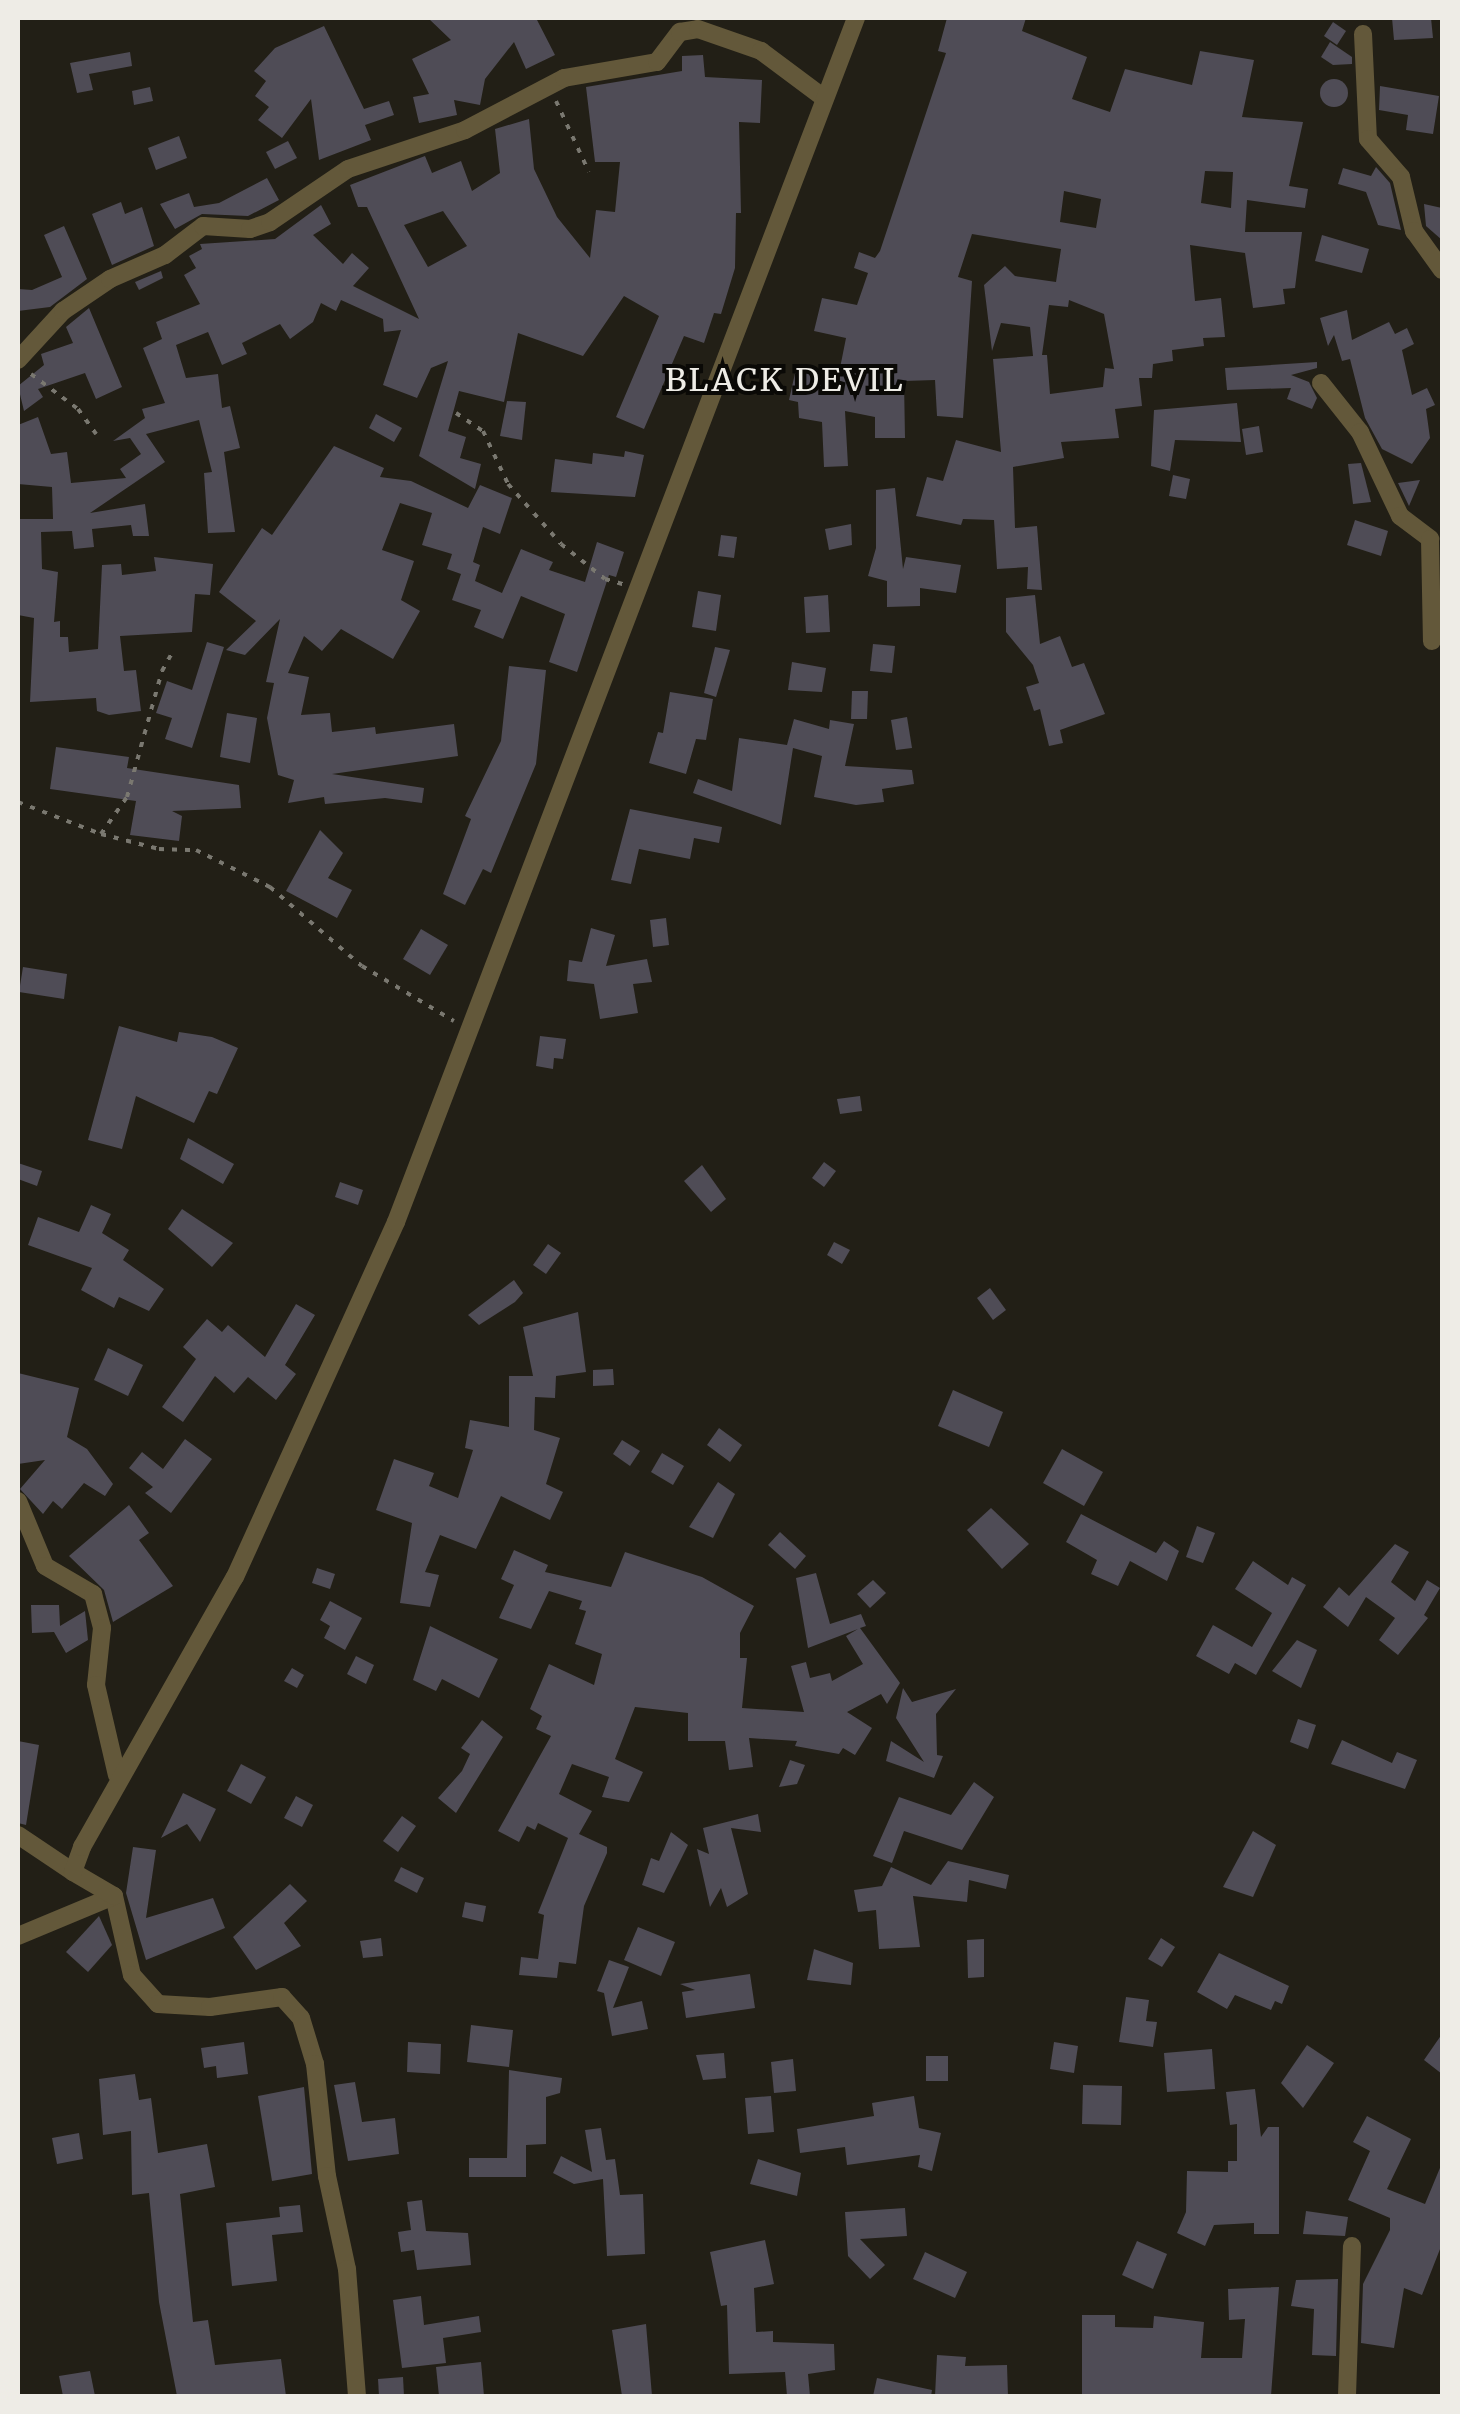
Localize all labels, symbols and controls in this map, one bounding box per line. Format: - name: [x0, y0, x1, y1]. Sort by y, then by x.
- district label: BLACK DEVIL: [665, 361, 905, 399]

